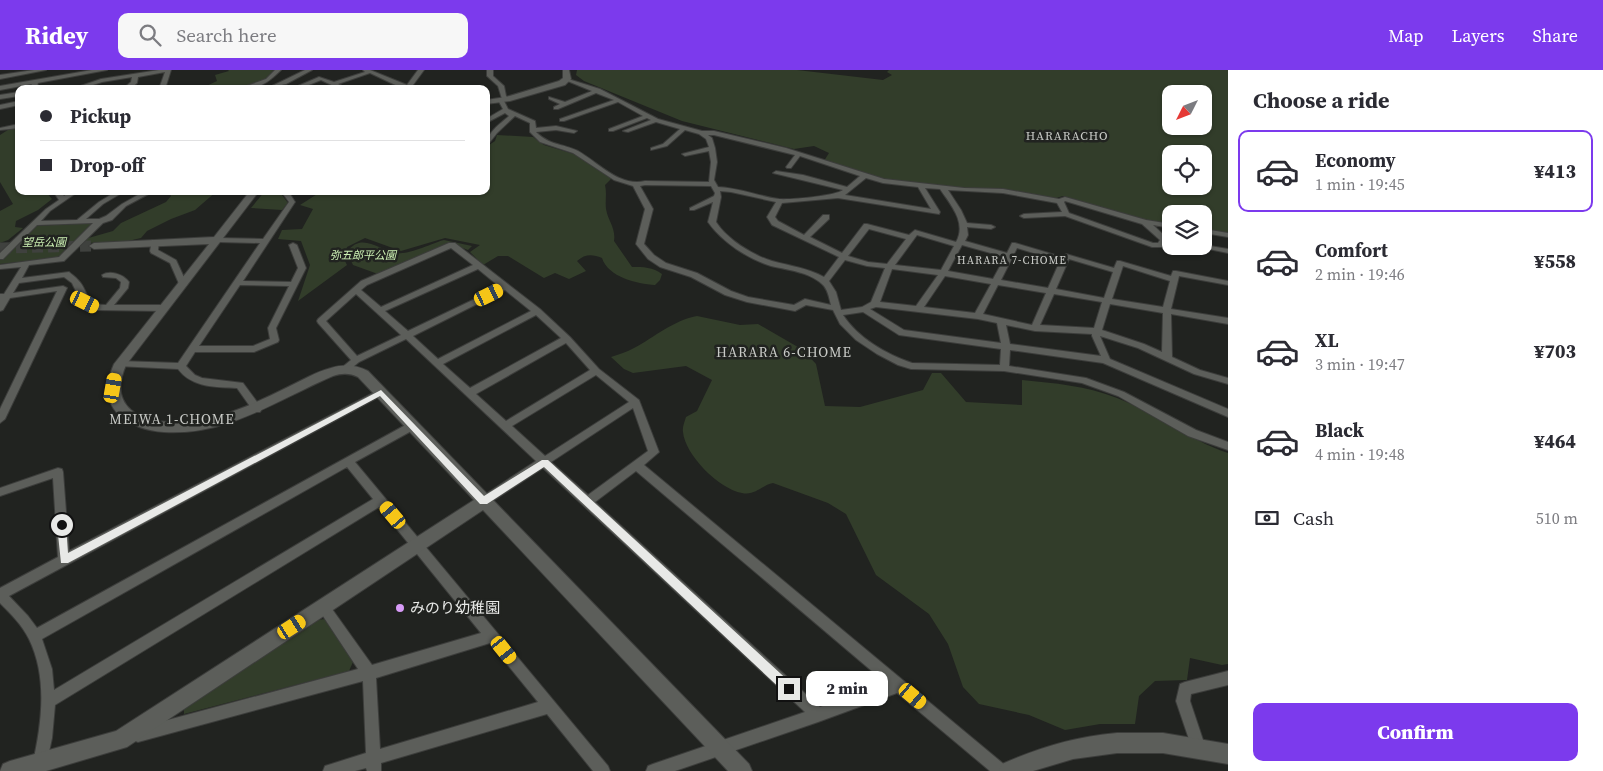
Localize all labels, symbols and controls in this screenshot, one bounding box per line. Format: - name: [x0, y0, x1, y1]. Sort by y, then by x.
- search box: [118, 13, 468, 58]
- text: Ridey: [25, 19, 88, 52]
- icon: search: [136, 21, 164, 49]
- text: Search here: [176, 22, 277, 48]
- text: Map: [1388, 23, 1423, 48]
- text: Layers: [1451, 23, 1504, 48]
- text: Share: [1532, 23, 1578, 48]
- north arrow: [1162, 85, 1212, 135]
- map controls: [1162, 85, 1212, 255]
- text: Choose a ride: [1253, 85, 1390, 115]
- text: Pickup: [70, 103, 131, 129]
- district label: HARARACHO: [1026, 128, 1108, 144]
- button: locate: [1162, 145, 1212, 195]
- text: Economy: [1315, 147, 1396, 173]
- icon: car: [1255, 149, 1300, 194]
- text: Drop-off: [70, 152, 144, 178]
- text: ¥413: [1534, 158, 1576, 184]
- text: 1 min · 19:45: [1315, 173, 1405, 195]
- button: layers: [1162, 205, 1212, 255]
- park label: 望岳公園: [22, 235, 68, 250]
- text: Comfort: [1315, 237, 1388, 263]
- icon: car: [1255, 239, 1300, 284]
- park label: 弥五郎平公園: [330, 248, 398, 263]
- text: ¥558: [1534, 248, 1576, 274]
- district label: HARARA 7-CHOME: [957, 253, 1067, 268]
- text: 2 min · 19:46: [1315, 263, 1405, 285]
- car: [472, 282, 505, 308]
- car: [68, 289, 101, 315]
- text: XL: [1315, 327, 1338, 353]
- icon: car: [1255, 329, 1300, 374]
- text: ¥703: [1534, 338, 1576, 364]
- district label: HARARA 6-CHOME: [716, 342, 852, 362]
- text: 3 min · 19:47: [1315, 353, 1405, 375]
- car: [103, 372, 122, 404]
- district label: MEIWA 1-CHOME: [109, 409, 235, 429]
- text: Black: [1315, 417, 1364, 443]
- icon: car: [1255, 419, 1300, 464]
- text: ¥464: [1534, 428, 1576, 454]
- text: 4 min · 19:48: [1315, 443, 1405, 465]
- car: [377, 499, 408, 531]
- icon: cash: [1253, 504, 1281, 532]
- text: Cash: [1293, 505, 1334, 531]
- text: 510 m: [1536, 507, 1578, 529]
- route start: [51, 514, 73, 536]
- place label: みのり幼稚園: [410, 597, 500, 618]
- marker: みのり幼稚園: [394, 602, 406, 614]
- car: [275, 613, 308, 641]
- car: [488, 634, 519, 666]
- callout: 2 min: [806, 672, 889, 706]
- text: 2 min: [826, 677, 868, 699]
- route end: [778, 678, 800, 700]
- car: [896, 681, 929, 711]
- button: Confirm: [1253, 703, 1578, 761]

